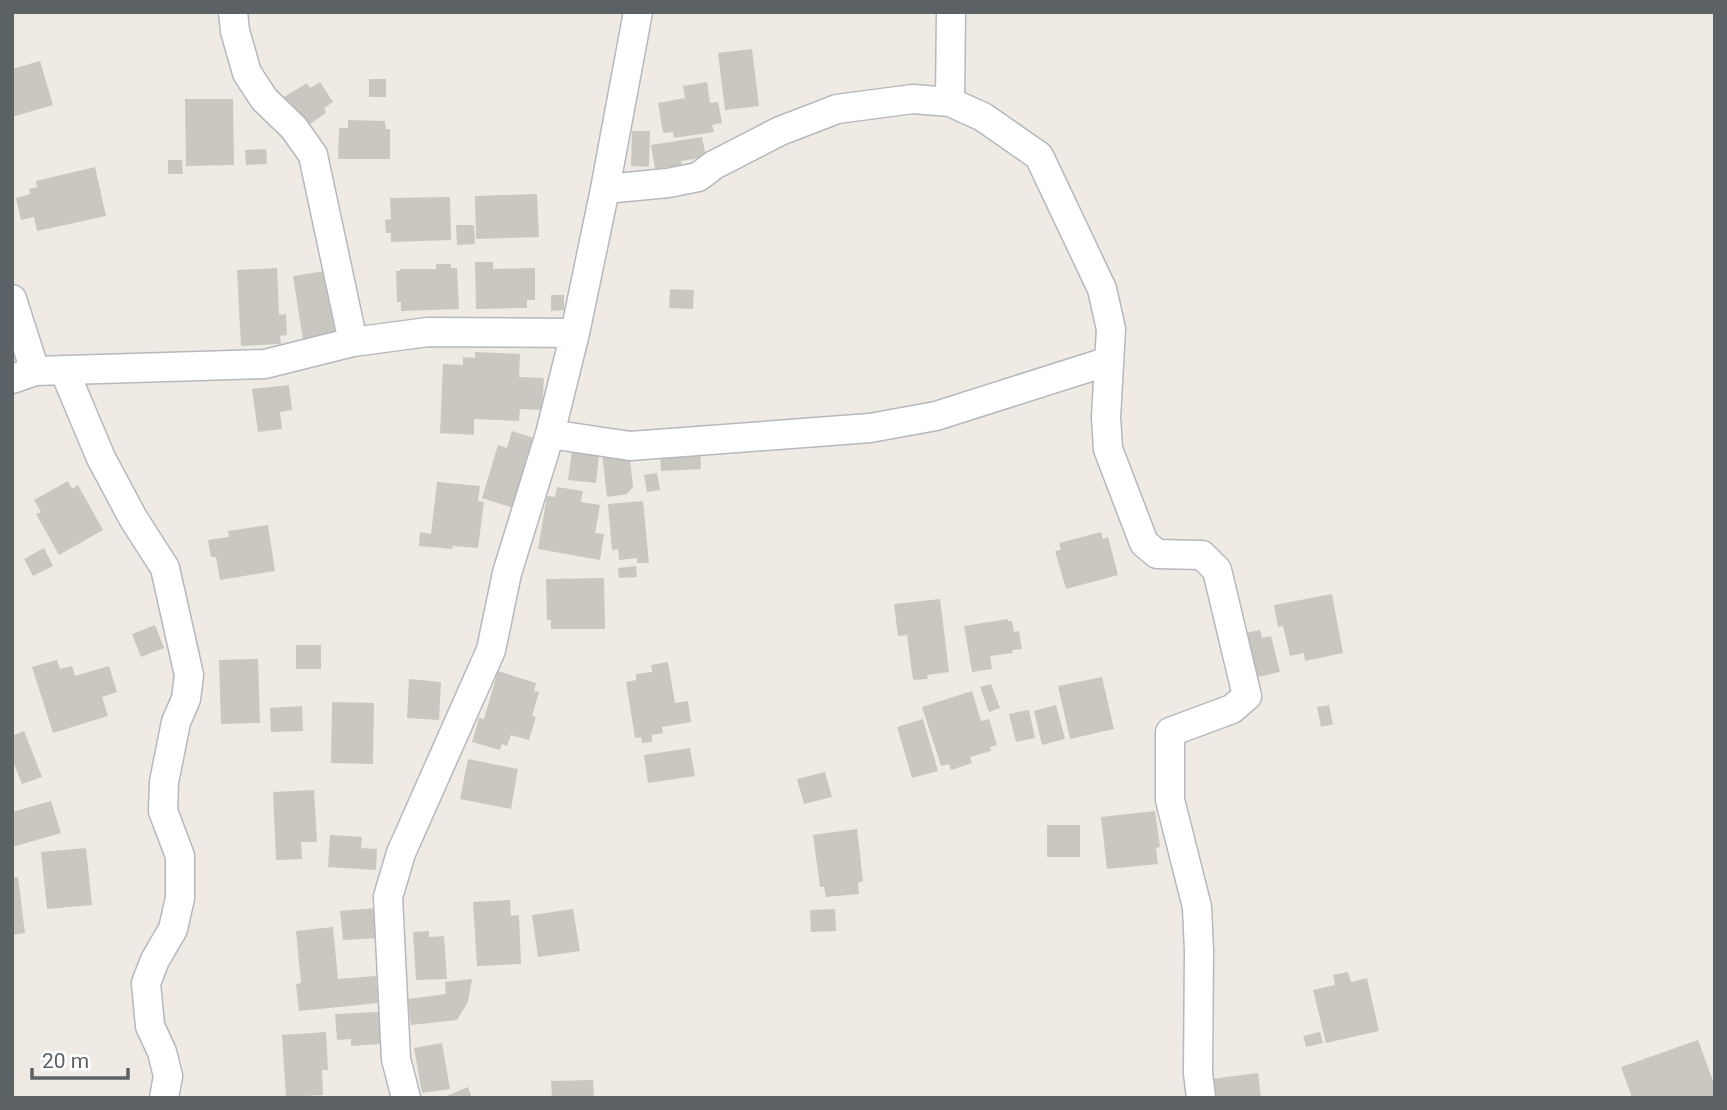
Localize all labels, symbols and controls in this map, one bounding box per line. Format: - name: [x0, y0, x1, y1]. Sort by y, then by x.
- scale bar: [32, 1036, 128, 1080]
- text: 20 m: [42, 1049, 89, 1073]

